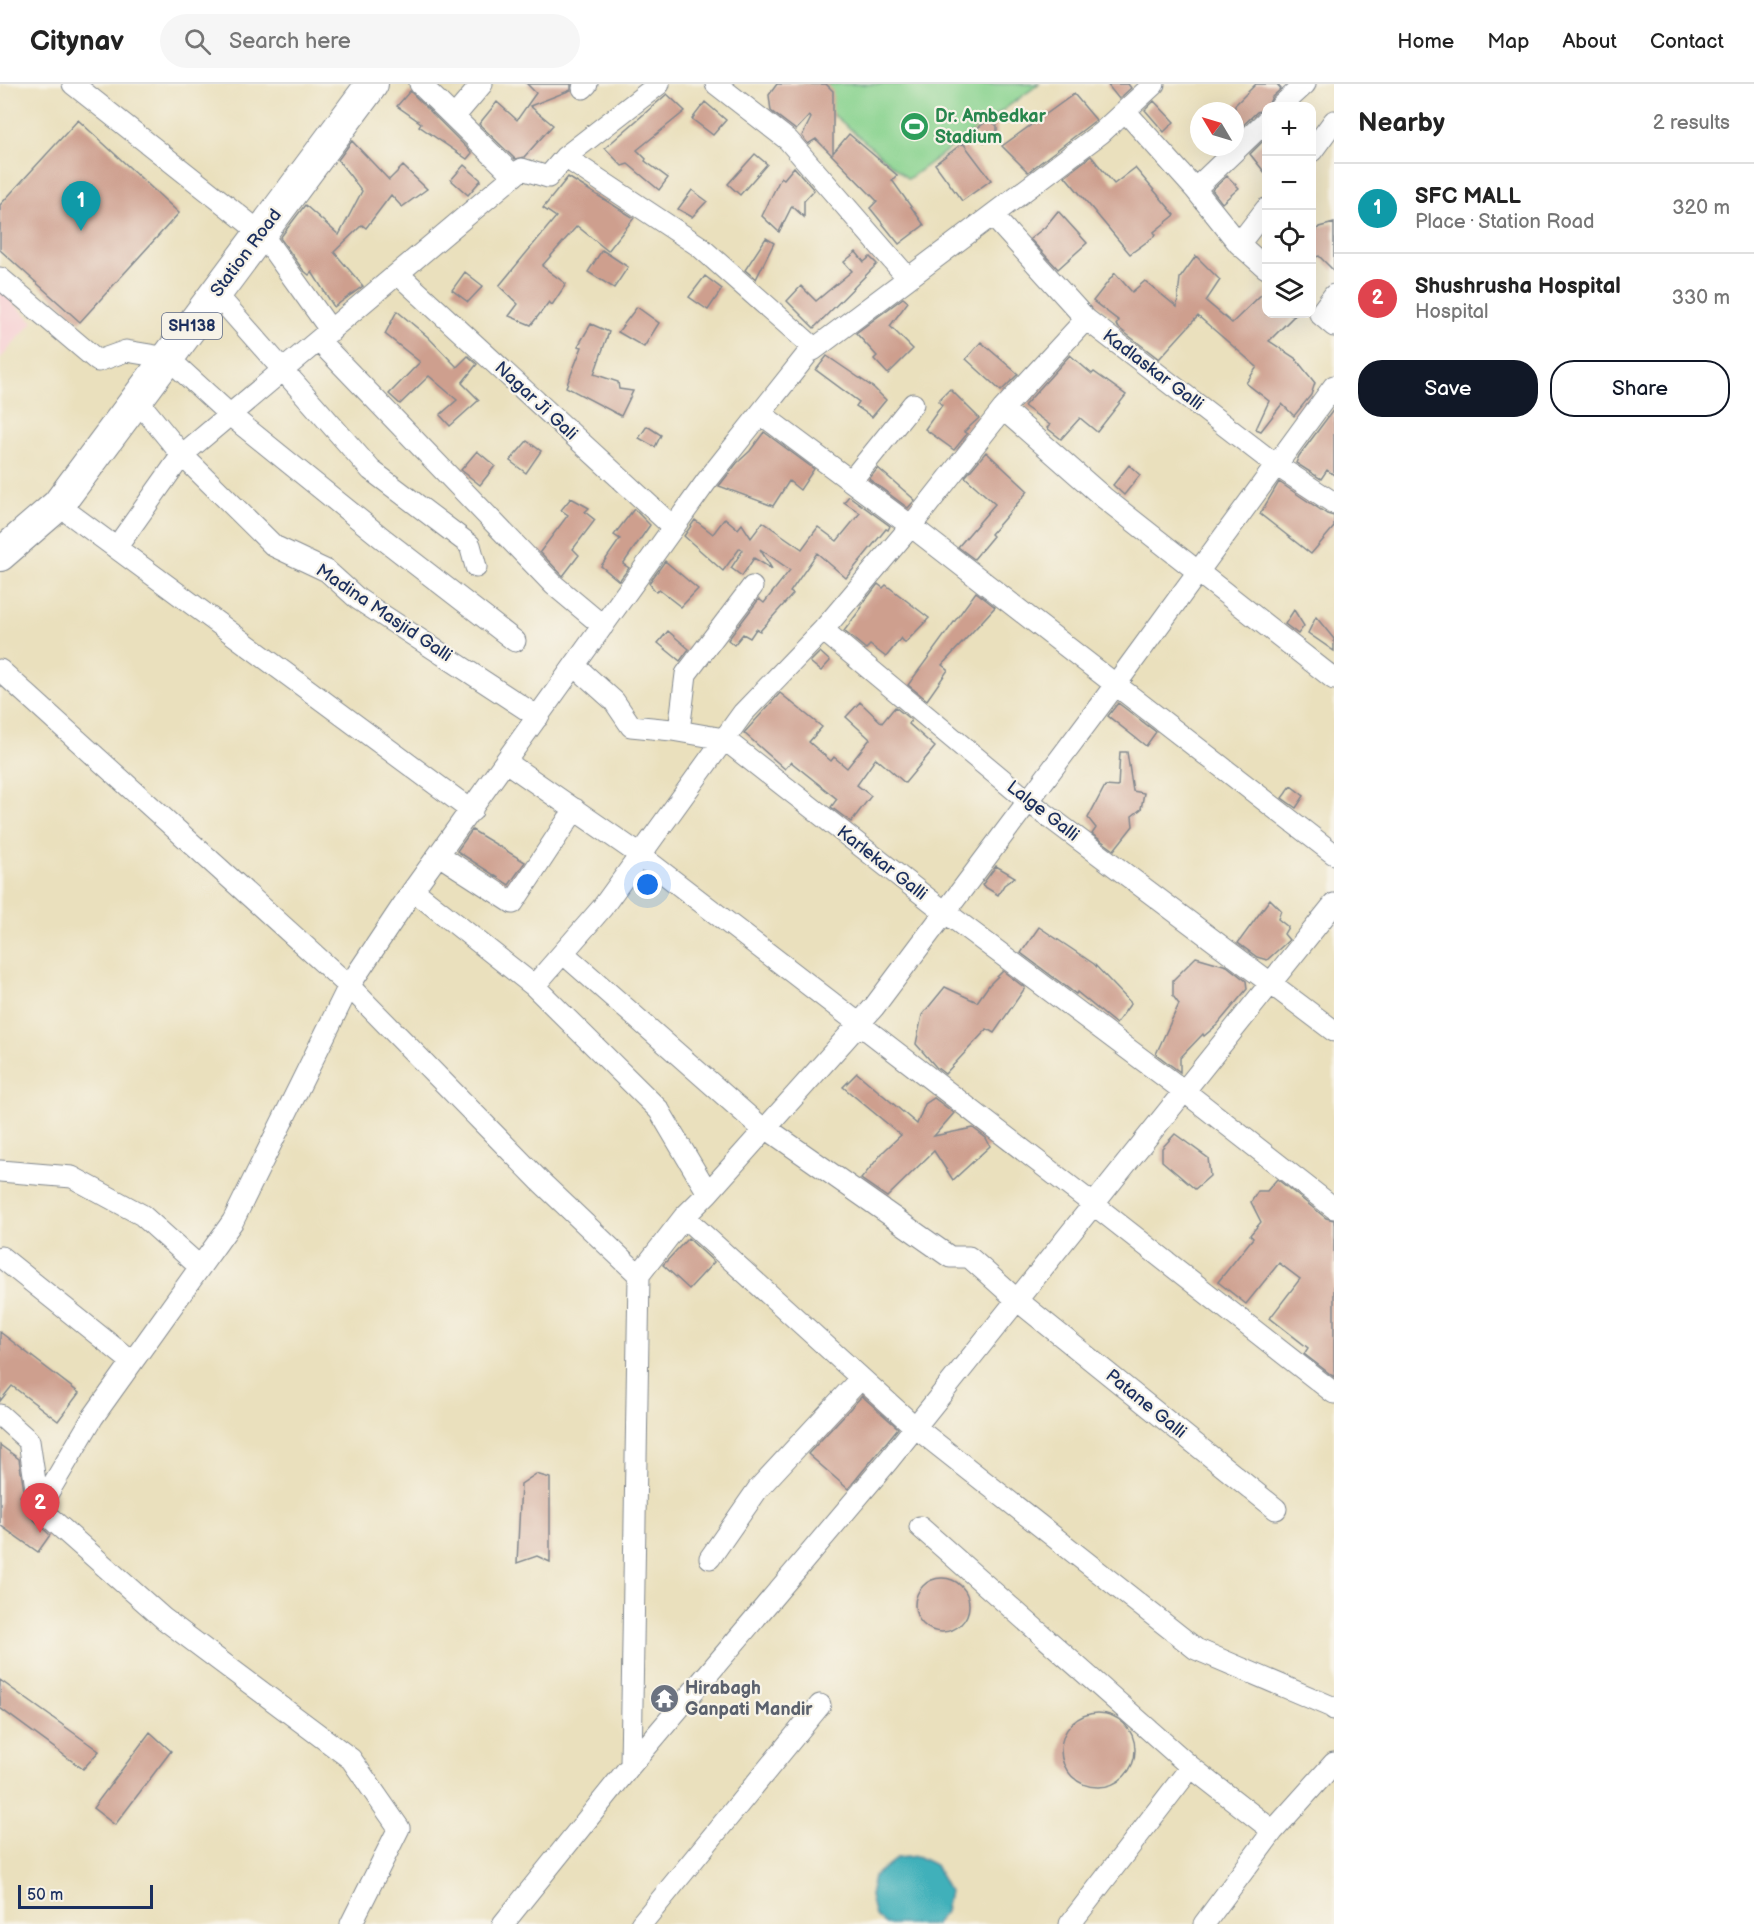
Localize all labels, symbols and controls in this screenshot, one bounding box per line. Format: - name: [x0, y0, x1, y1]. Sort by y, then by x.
- search box: [160, 14, 580, 68]
- text: Citynav: [30, 25, 124, 58]
- icon: search: [181, 25, 214, 58]
- text: Search here: [229, 28, 351, 55]
- text: Home: [1397, 29, 1454, 54]
- text: Map: [1487, 29, 1529, 54]
- text: About: [1562, 29, 1617, 54]
- text: Contact: [1650, 29, 1724, 54]
- north arrow: [1190, 102, 1244, 156]
- map controls: [1262, 102, 1316, 318]
- button: +: [1262, 102, 1316, 156]
- place label: Dr. Ambedkar Stadium: [935, 106, 1047, 148]
- text: Nearby: [1358, 108, 1445, 139]
- sports icon: Dr. Ambedkar Stadium: [898, 110, 930, 142]
- text: 2 results: [1653, 111, 1730, 135]
- button: −: [1262, 156, 1316, 210]
- pin: 1: [62, 182, 100, 231]
- text: SFC MALL: [1415, 183, 1521, 210]
- text: 1: [1373, 196, 1382, 220]
- text: 320 m: [1672, 196, 1730, 220]
- street label: Station Road: [206, 205, 286, 301]
- button: locate: [1262, 210, 1316, 264]
- text: Place · Station Road: [1415, 210, 1595, 234]
- button: layers: [1262, 264, 1316, 318]
- text: Shushrusha Hospital: [1415, 273, 1621, 300]
- text: 2: [1372, 286, 1383, 310]
- text: 330 m: [1672, 286, 1730, 310]
- text: Hospital: [1415, 300, 1488, 324]
- road number: SH138: [162, 313, 222, 339]
- street label: Kadlaskar Galli: [1098, 325, 1208, 415]
- street label: Nagar Ji Gali: [490, 357, 582, 445]
- button: Save: [1358, 360, 1538, 417]
- button: Share: [1550, 360, 1730, 417]
- street label: Madina Masjid Galli: [312, 560, 456, 666]
- street label: Lalge Galli: [1003, 776, 1083, 846]
- street label: Karlekar Galli: [833, 821, 931, 905]
- your location: [633, 870, 662, 899]
- street label: Patane Galli: [1101, 1365, 1191, 1443]
- pin: 2: [20, 1484, 60, 1533]
- place label: Hirabagh Ganpati Mandir: [685, 1678, 813, 1720]
- temple icon: Hirabagh Ganpati Mandir: [648, 1682, 680, 1714]
- scale bar: [18, 1882, 153, 1910]
- text: 50 m: [27, 1886, 63, 1905]

